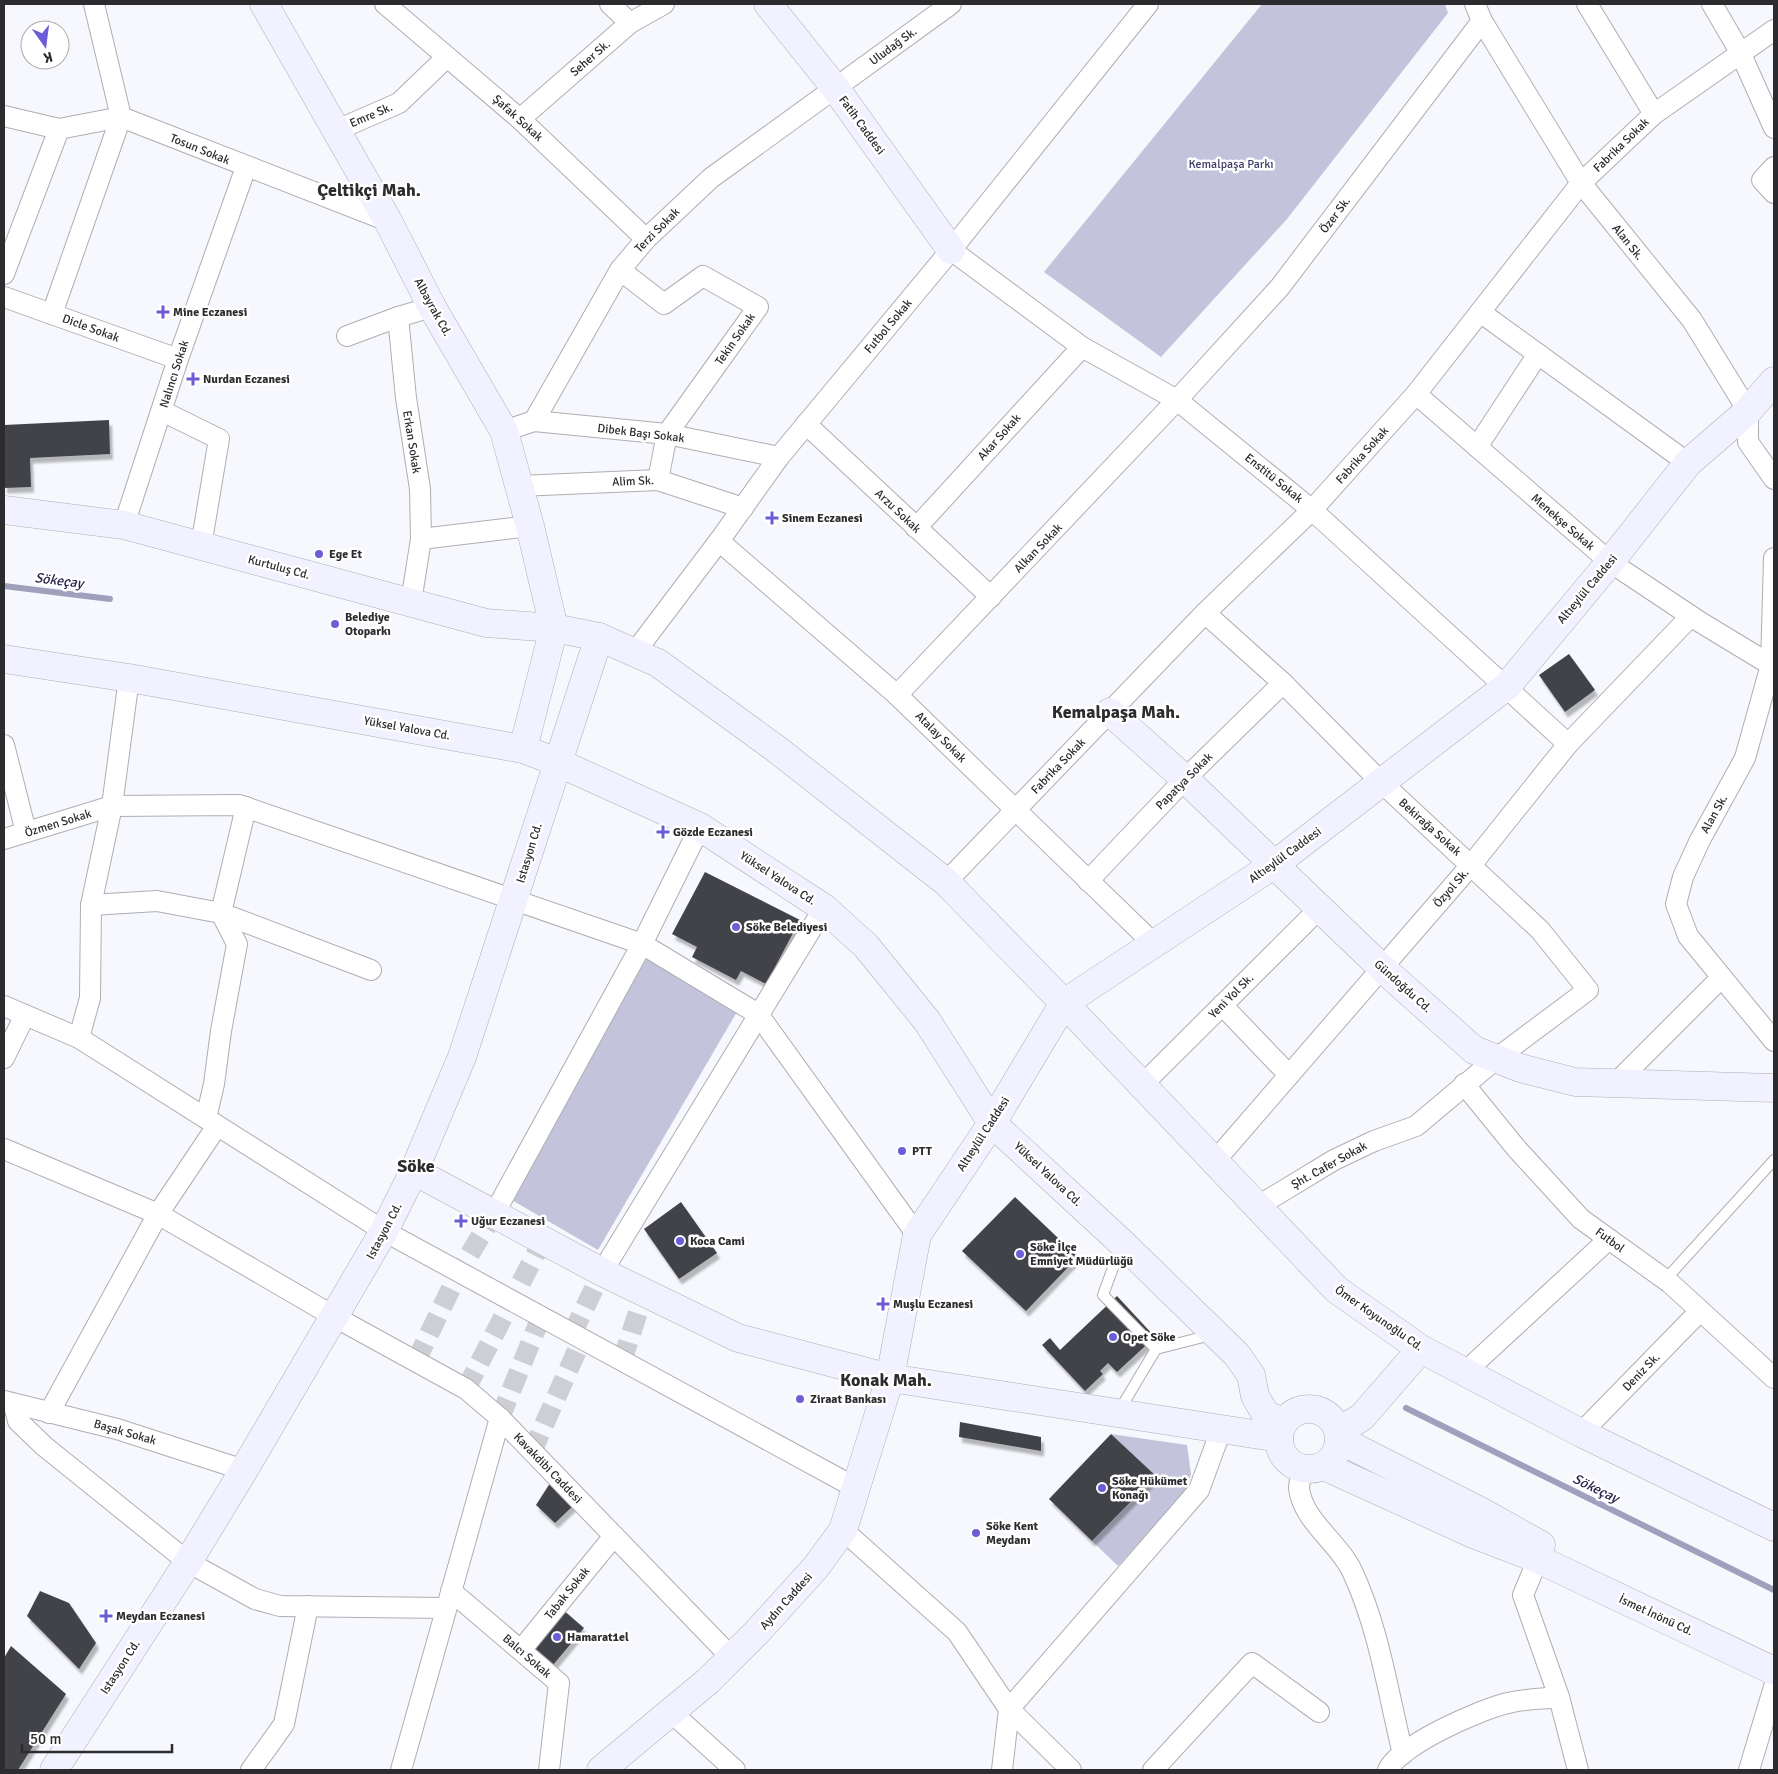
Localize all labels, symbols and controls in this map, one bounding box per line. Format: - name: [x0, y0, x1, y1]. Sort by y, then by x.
- north arrow: [20, 20, 70, 70]
- street label: Uludağ Sk.: [867, 24, 920, 69]
- street label: Seher Sk.: [567, 37, 613, 80]
- text: K: [41, 48, 54, 67]
- street label: Şafak Sokak: [489, 92, 546, 145]
- street label: Fatih Caddesi: [835, 93, 888, 158]
- street label: Emre Sk.: [348, 100, 395, 131]
- street label: Fabrika Sokak: [1590, 115, 1652, 176]
- street label: Tosun Sokak: [168, 131, 232, 168]
- park label: Kemalpaşa Parkı: [1189, 157, 1273, 172]
- district label: Çeltikçi Mah.: [317, 179, 421, 201]
- street label: Özer Sk.: [1317, 194, 1354, 237]
- street label: Terzi Sokak: [632, 205, 683, 256]
- street label: Alan Sk.: [1609, 221, 1647, 263]
- street label: Albayrak Cd.: [410, 275, 455, 339]
- street label: Futbol Sokak: [861, 296, 915, 357]
- place label: Mine Eczanesi: [173, 305, 247, 320]
- marker: Mine Eczanesi: [157, 306, 169, 318]
- street label: Tekin Sokak: [712, 310, 759, 368]
- street label: Dicle Sokak: [60, 311, 121, 346]
- street label: Nalıncı Sokak: [156, 338, 192, 410]
- place label: Nurdan Eczanesi: [203, 372, 290, 387]
- marker: Nurdan Eczanesi: [187, 373, 199, 385]
- street label: Erkan Sokak: [399, 410, 424, 475]
- street label: Akar Sokak: [975, 411, 1024, 464]
- street label: Dibek Başı Sokak: [597, 421, 685, 446]
- street label: Fabrika Sokak: [1333, 424, 1392, 487]
- street label: Enstitü Sokak: [1242, 450, 1306, 506]
- street label: Alim Sk.: [612, 473, 654, 490]
- street label: Arzu Sokak: [872, 486, 924, 536]
- street label: Menekşe Sokak: [1528, 491, 1597, 554]
- place label: Sinem Eczanesi: [782, 511, 863, 526]
- marker: Sinem Eczanesi: [766, 512, 778, 524]
- street label: Alkan Sokak: [1011, 520, 1066, 576]
- place label: Ege Et: [329, 547, 363, 562]
- marker: Ege Et: [313, 548, 325, 560]
- street label: Kurtuluş Cd.: [246, 552, 311, 583]
- street label: Altıeylül Caddesi: [1554, 552, 1621, 627]
- water label: Sökeçay: [34, 569, 87, 592]
- place label: Belediye Otoparkı: [345, 610, 391, 639]
- marker: Belediye Otoparkı: [329, 618, 341, 630]
- district label: Kemalpaşa Mah.: [1052, 701, 1180, 723]
- street label: Atalay Sokak: [912, 709, 969, 766]
- street label: Yüksel Yalova Cd.: [362, 714, 451, 743]
- street label: Fabrika Sokak: [1028, 735, 1089, 797]
- street label: Papatya Sokak: [1153, 750, 1216, 813]
- street label: Alan Sk.: [1698, 792, 1731, 836]
- street label: Bekirağa Sokak: [1395, 795, 1464, 859]
- street label: Özmen Sokak: [23, 806, 93, 841]
- street label: Istasyon Cd.: [513, 821, 546, 885]
- street label: Altıeylül Caddesi: [1246, 824, 1325, 887]
- place label: Gözde Eczanesi: [673, 825, 753, 840]
- marker: Gözde Eczanesi: [657, 826, 669, 838]
- street label: Yüksel Yalova Cd.: [737, 848, 819, 909]
- street label: Özyol Sk.: [1430, 866, 1472, 911]
- place label: Söke Belediyesi: [746, 920, 827, 935]
- marker: Söke Belediyesi: [730, 921, 742, 933]
- street label: Gündoğdu Cd.: [1371, 957, 1434, 1016]
- street label: Yeni Yol Sk.: [1206, 971, 1257, 1022]
- street label: Altıeylül Caddesi: [954, 1094, 1013, 1174]
- street label: Şht. Cafer Sokak: [1289, 1138, 1370, 1192]
- street label: Yüksel Yalova Cd.: [1011, 1139, 1085, 1210]
- place label: PTT: [912, 1144, 933, 1159]
- marker: PTT: [896, 1145, 908, 1157]
- district label: Söke: [397, 1155, 435, 1177]
- street label: Istasyon Cd.: [363, 1200, 406, 1262]
- place label: Uğur Eczanesi: [471, 1214, 545, 1229]
- marker: Uğur Eczanesi: [455, 1215, 467, 1227]
- street label: Futbol: [1592, 1225, 1628, 1256]
- place label: Koca Cami: [690, 1234, 745, 1249]
- marker: Koca Cami: [674, 1235, 686, 1247]
- place label: Söke İlçe Emniyet Müdürlüğü: [1030, 1240, 1134, 1269]
- marker: Söke İlçe Emniyet Müdürlüğü: [1014, 1248, 1026, 1260]
- street label: Ömer Koyunoğlu Cd.: [1332, 1282, 1426, 1354]
- place label: Muşlu Eczanesi: [893, 1297, 973, 1312]
- marker: Muşlu Eczanesi: [877, 1298, 889, 1310]
- place label: Opet Söke: [1123, 1330, 1176, 1345]
- marker: Opet Söke: [1107, 1331, 1119, 1343]
- street label: Deniz Sk.: [1619, 1350, 1663, 1395]
- district label: Konak Mah.: [840, 1369, 932, 1391]
- place label: Ziraat Bankası: [810, 1392, 886, 1407]
- marker: Ziraat Bankası: [794, 1393, 806, 1405]
- street label: Başak Sokak: [92, 1416, 158, 1449]
- street label: Kavakdibi Caddesi: [510, 1430, 585, 1507]
- water label: Sökeçay: [1570, 1470, 1624, 1508]
- place label: Söke Hükümet Konağı: [1112, 1474, 1188, 1503]
- marker: Söke Hükümet Konağı: [1096, 1482, 1108, 1494]
- place label: Söke Kent Meydanı: [986, 1519, 1038, 1548]
- marker: Söke Kent Meydanı: [970, 1527, 982, 1539]
- street label: Tabak Sokak: [542, 1564, 593, 1623]
- street label: Aydın Caddesi: [757, 1570, 816, 1633]
- street label: İsmet İnönü Cd.: [1616, 1592, 1695, 1639]
- place label: Meydan Eczanesi: [116, 1609, 205, 1624]
- marker: Meydan Eczanesi: [100, 1610, 112, 1622]
- place label: Hamarat1el: [567, 1630, 629, 1645]
- street label: Balcı Sokak: [499, 1631, 554, 1682]
- marker: Hamarat1el: [551, 1631, 563, 1643]
- street label: Istasyon Cd.: [97, 1637, 144, 1697]
- scale bar: [22, 1722, 172, 1754]
- text: 50 m: [30, 1730, 61, 1748]

